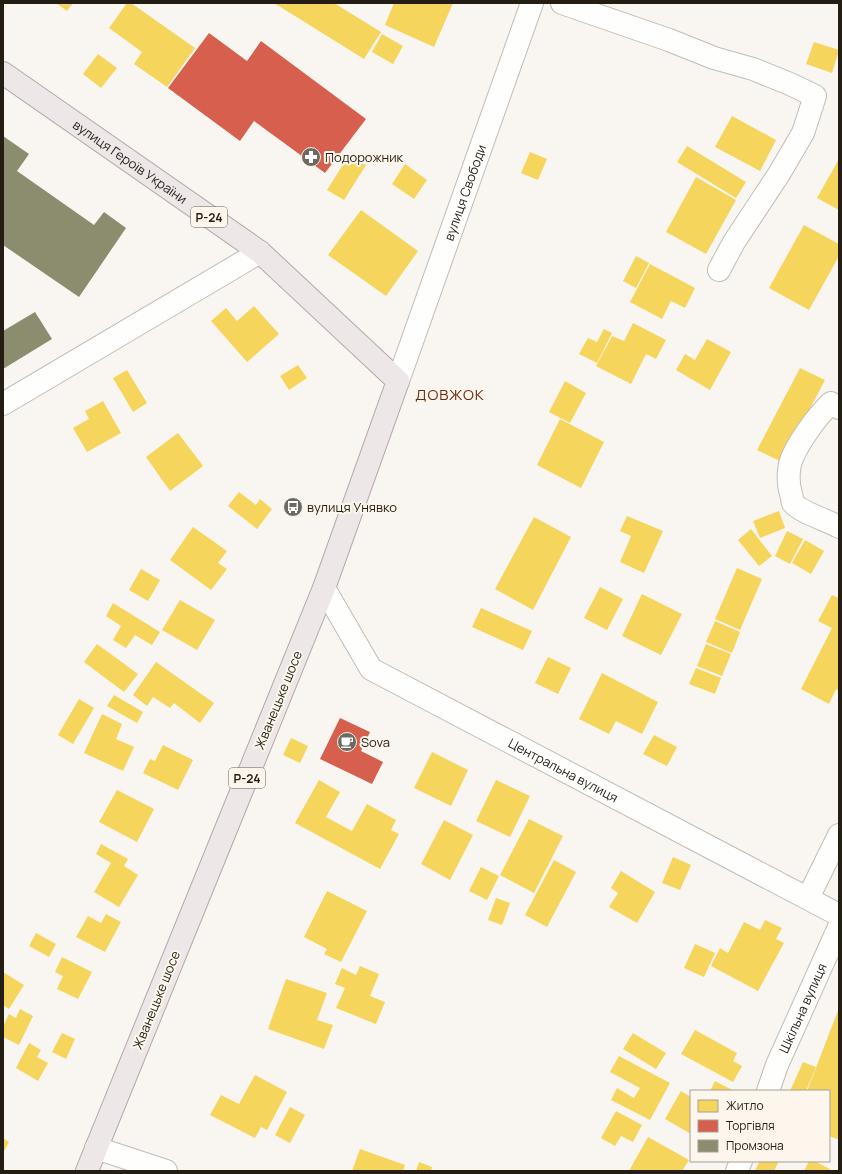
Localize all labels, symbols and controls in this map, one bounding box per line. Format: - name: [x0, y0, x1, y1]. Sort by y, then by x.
- street label: вулиця Героїв України: [69, 115, 191, 208]
- street label: вулиця Свободи: [440, 142, 490, 243]
- pharmacy icon: Подорожник: [300, 146, 322, 168]
- place label: Подорожник: [325, 148, 404, 166]
- road number: Р-24: [191, 207, 227, 227]
- district label: ДОВЖОК: [415, 384, 485, 405]
- bus stop icon: вулиця Унявко: [282, 496, 304, 518]
- place label: вулиця Унявко: [307, 498, 397, 516]
- street label: Жванецьке шосе: [250, 648, 306, 752]
- cafe icon: Sova: [336, 731, 358, 753]
- place label: Sova: [361, 733, 390, 751]
- street label: Центральна вулиця: [505, 734, 621, 806]
- road number: Р-24: [229, 768, 265, 788]
- street label: Жванецьке шосе: [128, 948, 184, 1052]
- street label: Шкільна вулиця: [775, 960, 831, 1056]
- legend: [690, 1090, 830, 1162]
- text: Житло: [726, 1097, 763, 1114]
- text: Торгівля: [726, 1117, 775, 1134]
- text: Промзона: [726, 1137, 784, 1154]

